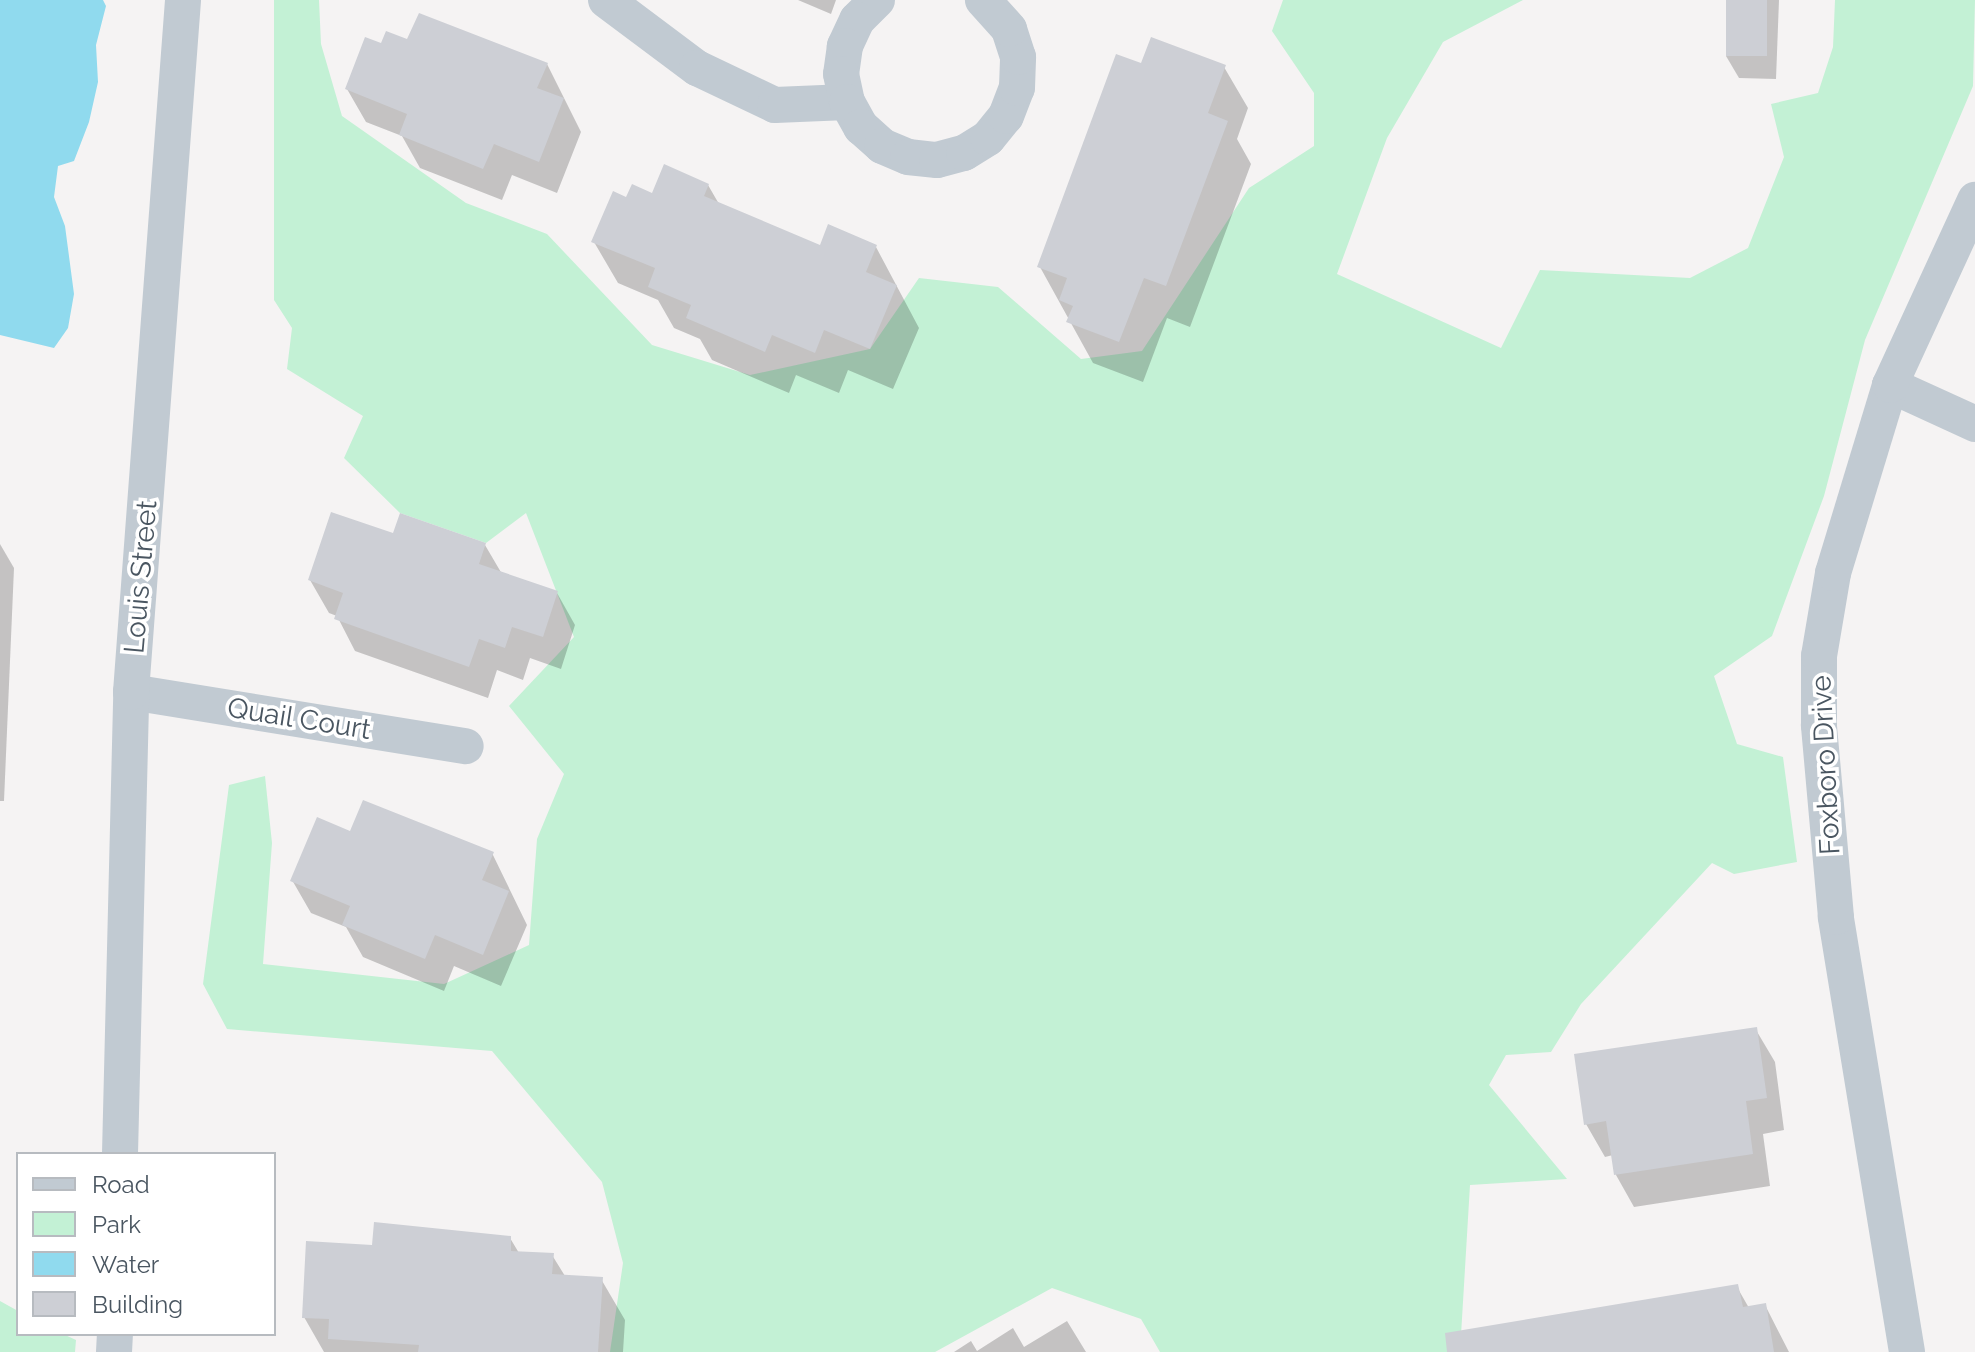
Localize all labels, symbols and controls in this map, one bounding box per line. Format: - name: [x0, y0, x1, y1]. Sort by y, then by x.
- street label: Louis Street: [118, 499, 164, 655]
- street label: Foxboro Drive: [1805, 674, 1847, 856]
- street label: Quail Court: [225, 691, 373, 747]
- legend: [16, 1152, 276, 1336]
- text: Road: [92, 1170, 150, 1199]
- text: Park: [92, 1210, 141, 1239]
- text: Water: [92, 1250, 159, 1279]
- text: Building: [92, 1290, 183, 1319]

